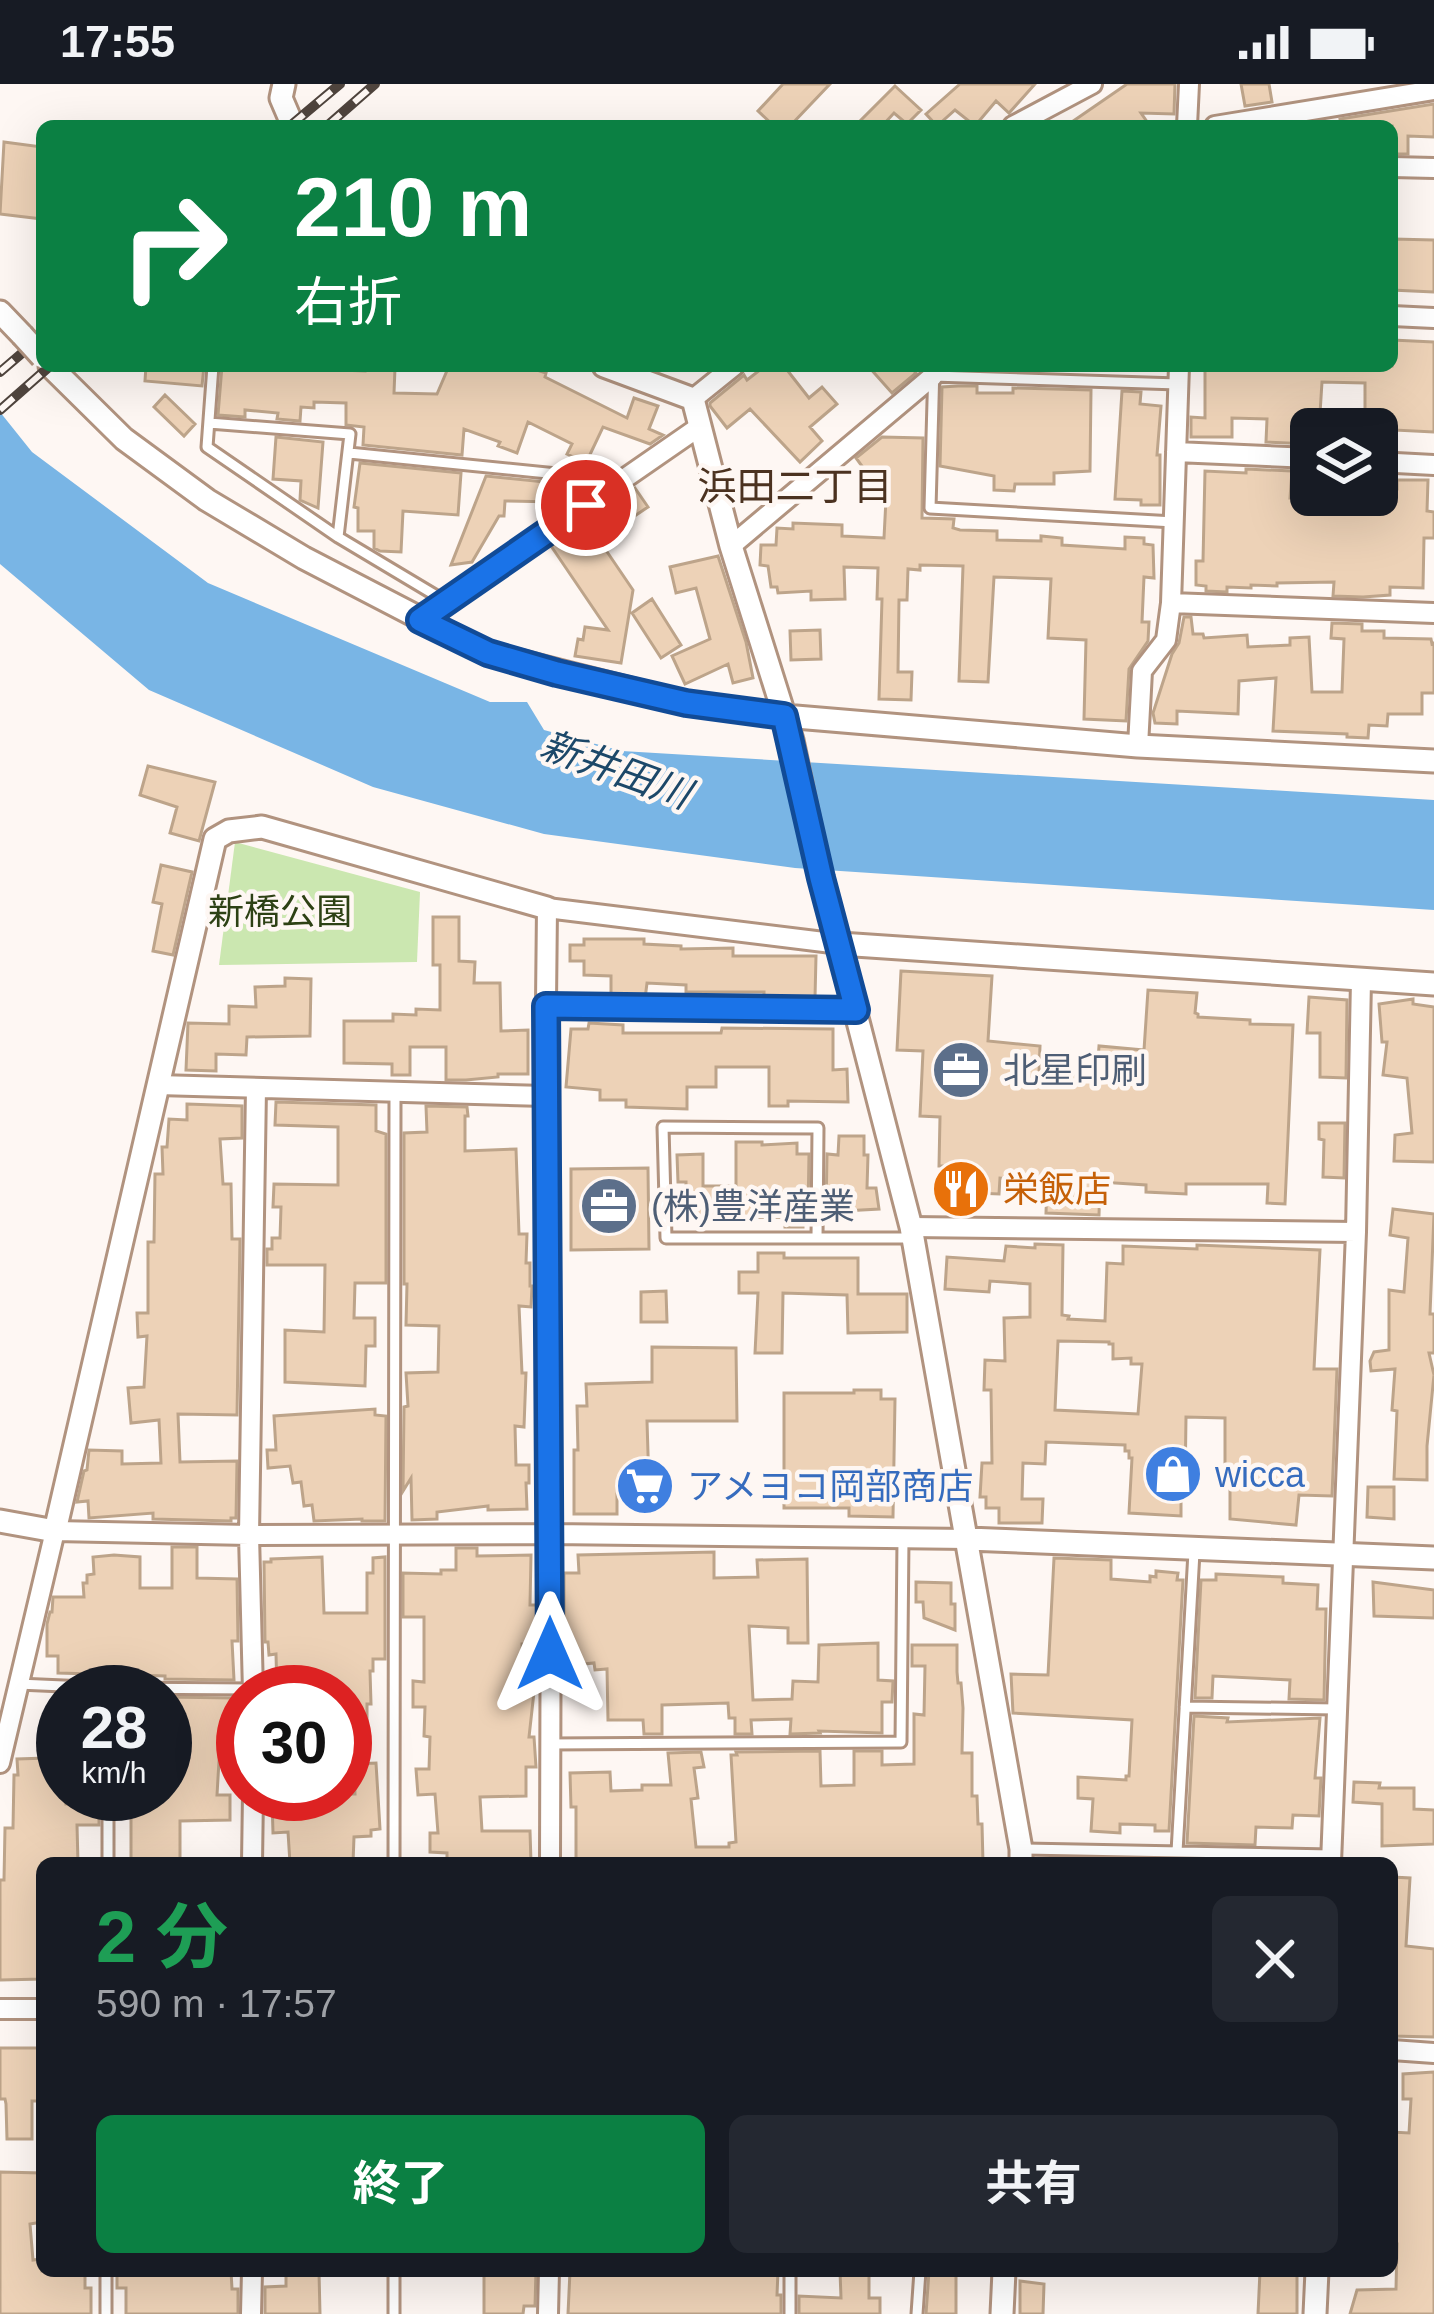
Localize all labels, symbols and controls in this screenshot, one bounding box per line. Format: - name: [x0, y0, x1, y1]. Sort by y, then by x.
- text: 17:55: [60, 16, 175, 67]
- text: 210 m: [294, 160, 532, 254]
- icon: right: [96, 168, 252, 324]
- text: 右折: [294, 272, 402, 332]
- map controls: [1290, 408, 1398, 516]
- button: layers: [1290, 408, 1398, 516]
- pin: [535, 454, 637, 556]
- district label: 浜田二丁目: [697, 465, 893, 508]
- icon: arrive: [553, 472, 619, 538]
- water label: 新井田川: [535, 723, 700, 818]
- park label: 新橋公園: [208, 891, 352, 932]
- office icon: 北星印刷: [930, 1039, 992, 1101]
- place label: 北星印刷: [1003, 1050, 1147, 1091]
- restaurant icon: 栄飯店: [930, 1158, 992, 1220]
- place label: 栄飯店: [1003, 1169, 1111, 1210]
- office icon: (株)豊洋産業: [578, 1175, 640, 1237]
- place label: (株)豊洋産業: [651, 1186, 855, 1227]
- shop icon: wicca: [1142, 1443, 1204, 1505]
- place label: wicca: [1214, 1454, 1306, 1495]
- supermarket icon: アメヨコ岡部商店: [614, 1455, 676, 1517]
- place label: アメヨコ岡部商店: [687, 1466, 973, 1507]
- position arrow: [487, 1591, 613, 1717]
- speed limit sign: 30: [216, 1665, 372, 1821]
- text: 28: [81, 1694, 147, 1761]
- text: km/h: [81, 1756, 147, 1789]
- button: close: [1212, 1896, 1338, 2022]
- text: 2 分: [96, 1897, 228, 1977]
- text: 590 m · 17:57: [96, 1982, 337, 2025]
- button: 終了: [96, 2115, 705, 2253]
- button: 共有: [729, 2115, 1338, 2253]

